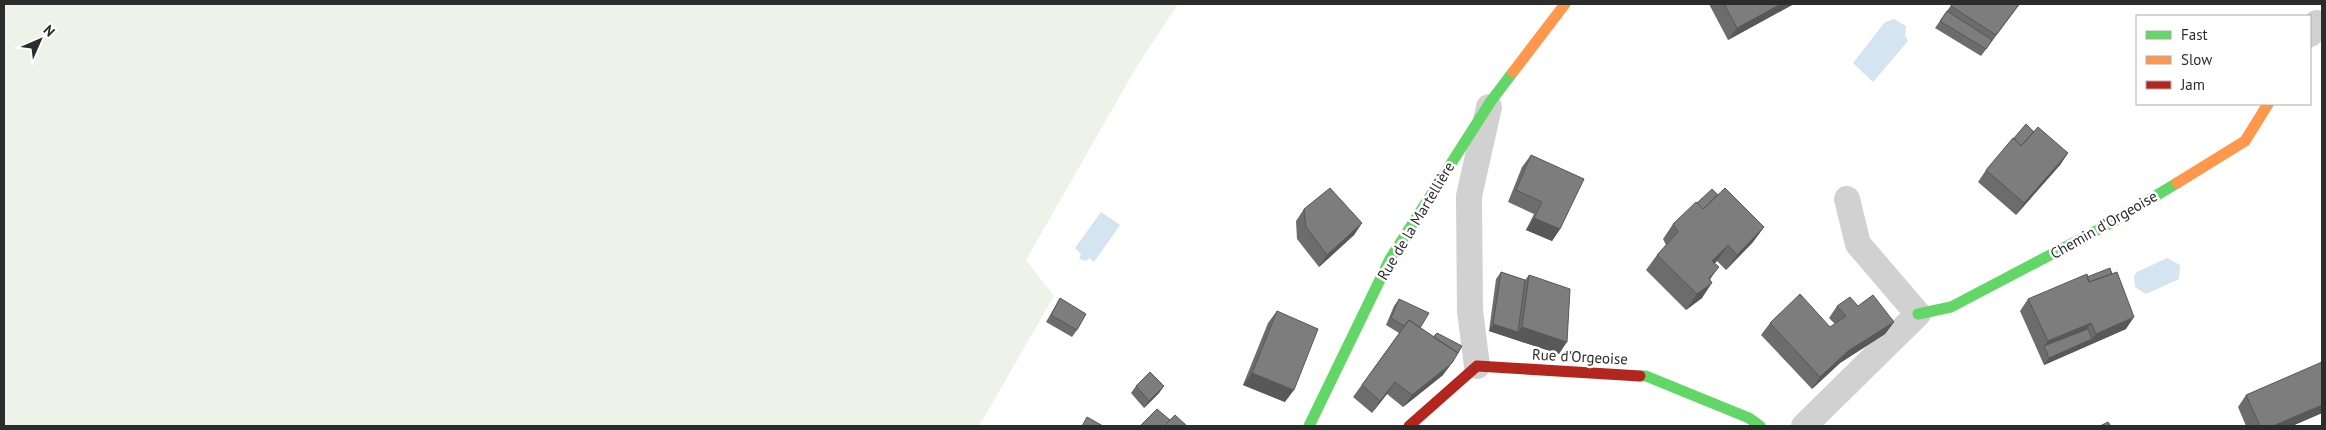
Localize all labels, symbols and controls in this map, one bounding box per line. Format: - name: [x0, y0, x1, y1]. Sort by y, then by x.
- north arrow: [15, 15, 65, 65]
- legend: [2136, 15, 2311, 105]
- text: N: [40, 21, 59, 40]
- text: Fast: [2181, 25, 2208, 44]
- text: Slow: [2181, 50, 2212, 69]
- text: Jam: [2180, 75, 2205, 94]
- street label: Rue de la Martellière: [1373, 158, 1458, 283]
- street label: Chemin d'Orgeoise: [2047, 186, 2161, 263]
- street label: Rue d'Orgeoise: [1532, 344, 1629, 369]

